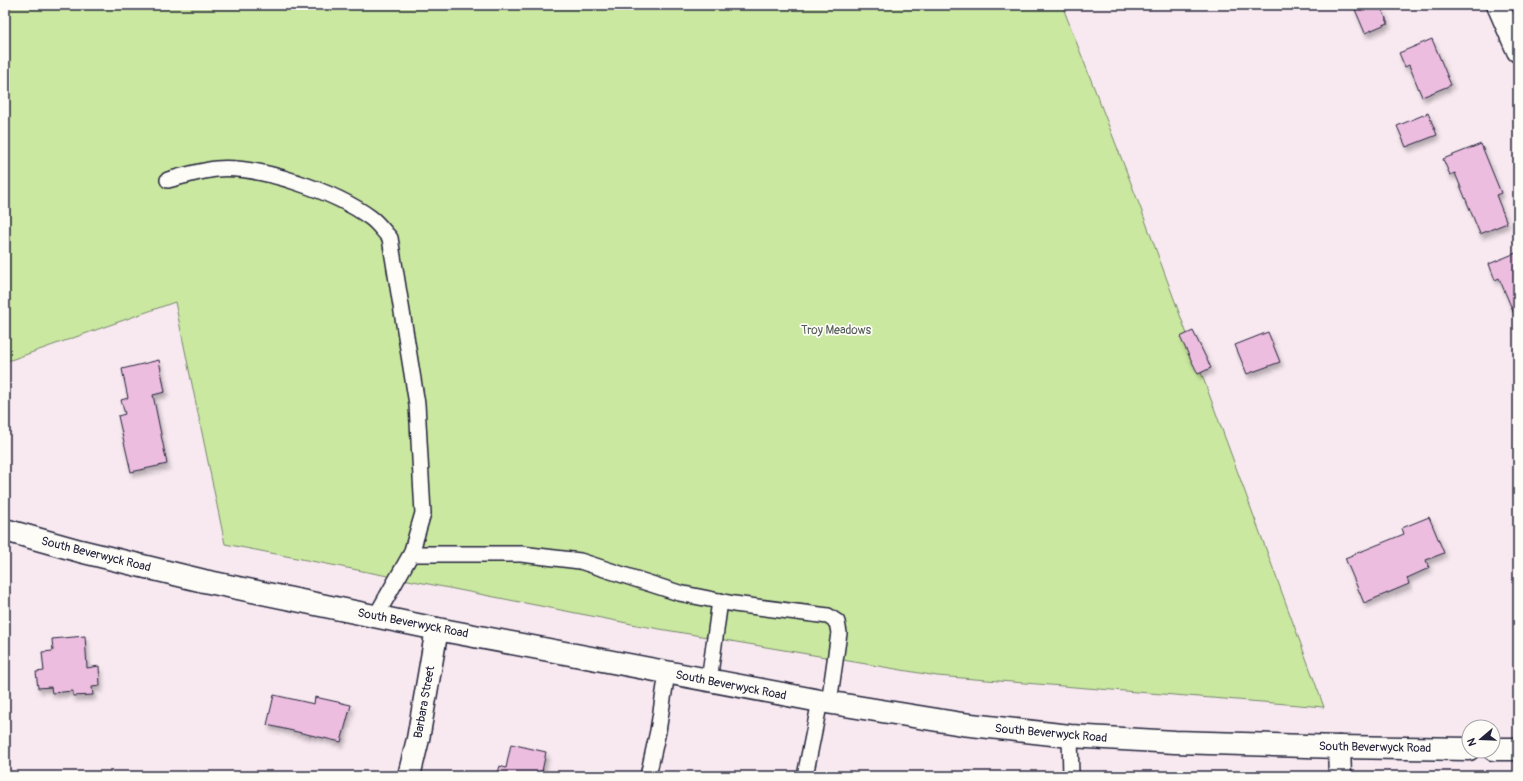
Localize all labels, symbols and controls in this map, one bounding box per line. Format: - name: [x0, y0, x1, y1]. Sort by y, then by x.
- park label: Troy Meadows: [801, 323, 872, 338]
- street label: South Beverwyck Road: [39, 534, 152, 575]
- street label: South Beverwyck Road: [356, 605, 470, 642]
- street label: Barbara Street: [411, 665, 438, 739]
- street label: South Beverwyck Road: [674, 667, 788, 704]
- north arrow: [1461, 719, 1501, 759]
- street label: South Beverwyck Road: [994, 721, 1108, 746]
- text: N: [1464, 736, 1479, 748]
- street label: South Beverwyck Road: [1319, 739, 1432, 756]

